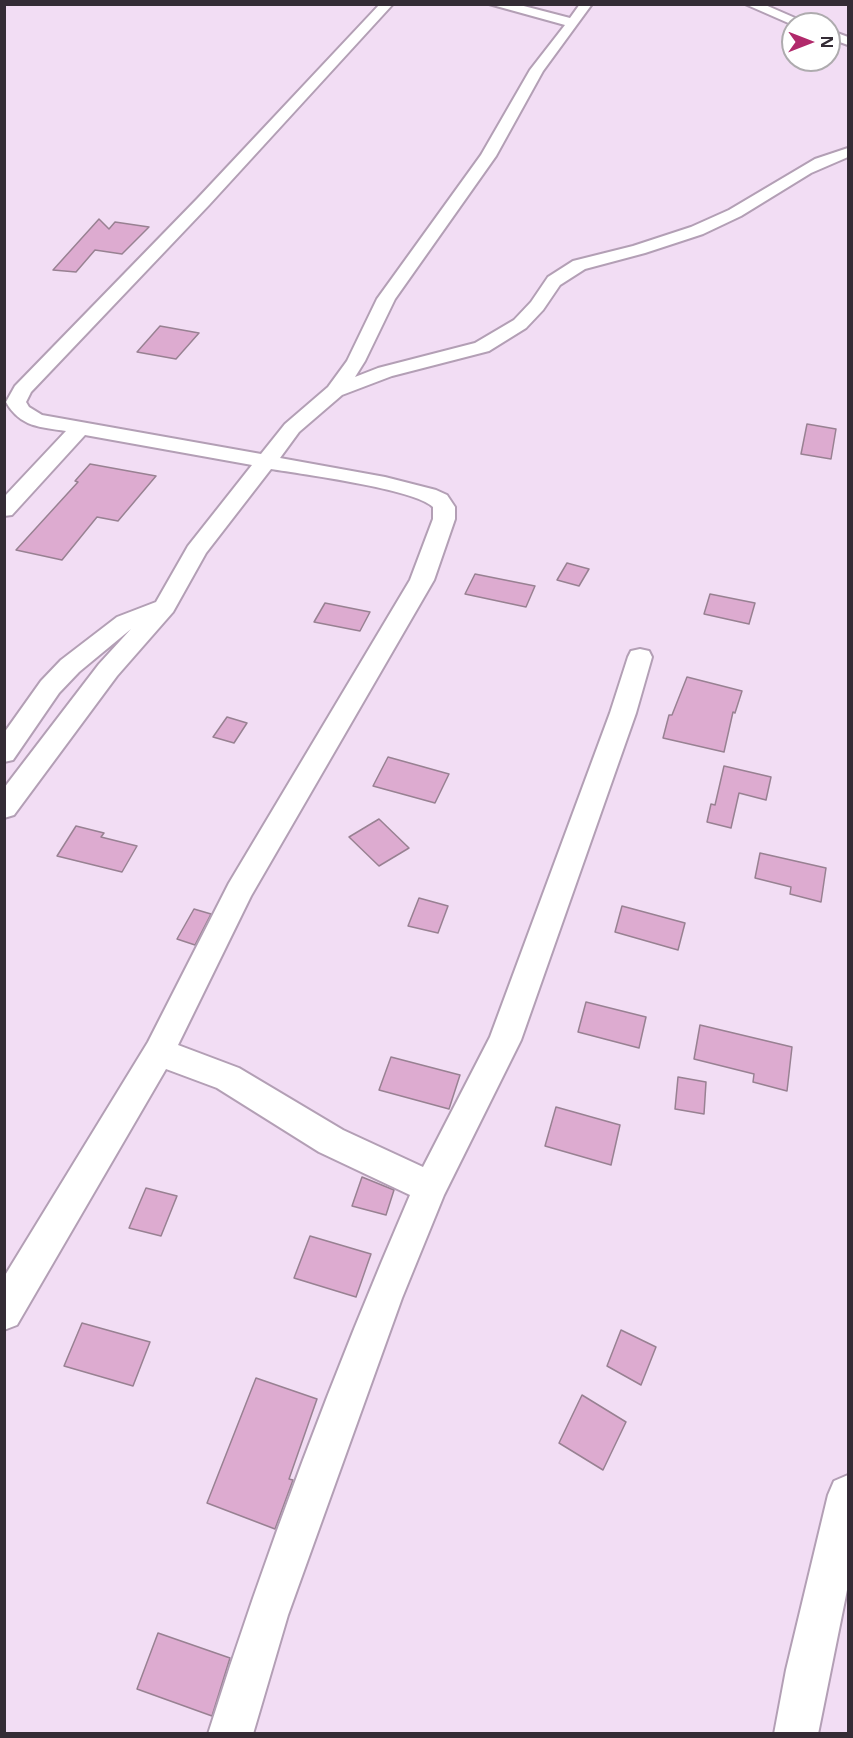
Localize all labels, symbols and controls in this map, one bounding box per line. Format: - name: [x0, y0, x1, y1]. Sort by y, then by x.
- north arrow: [781, 12, 841, 72]
- text: N: [816, 35, 838, 49]

